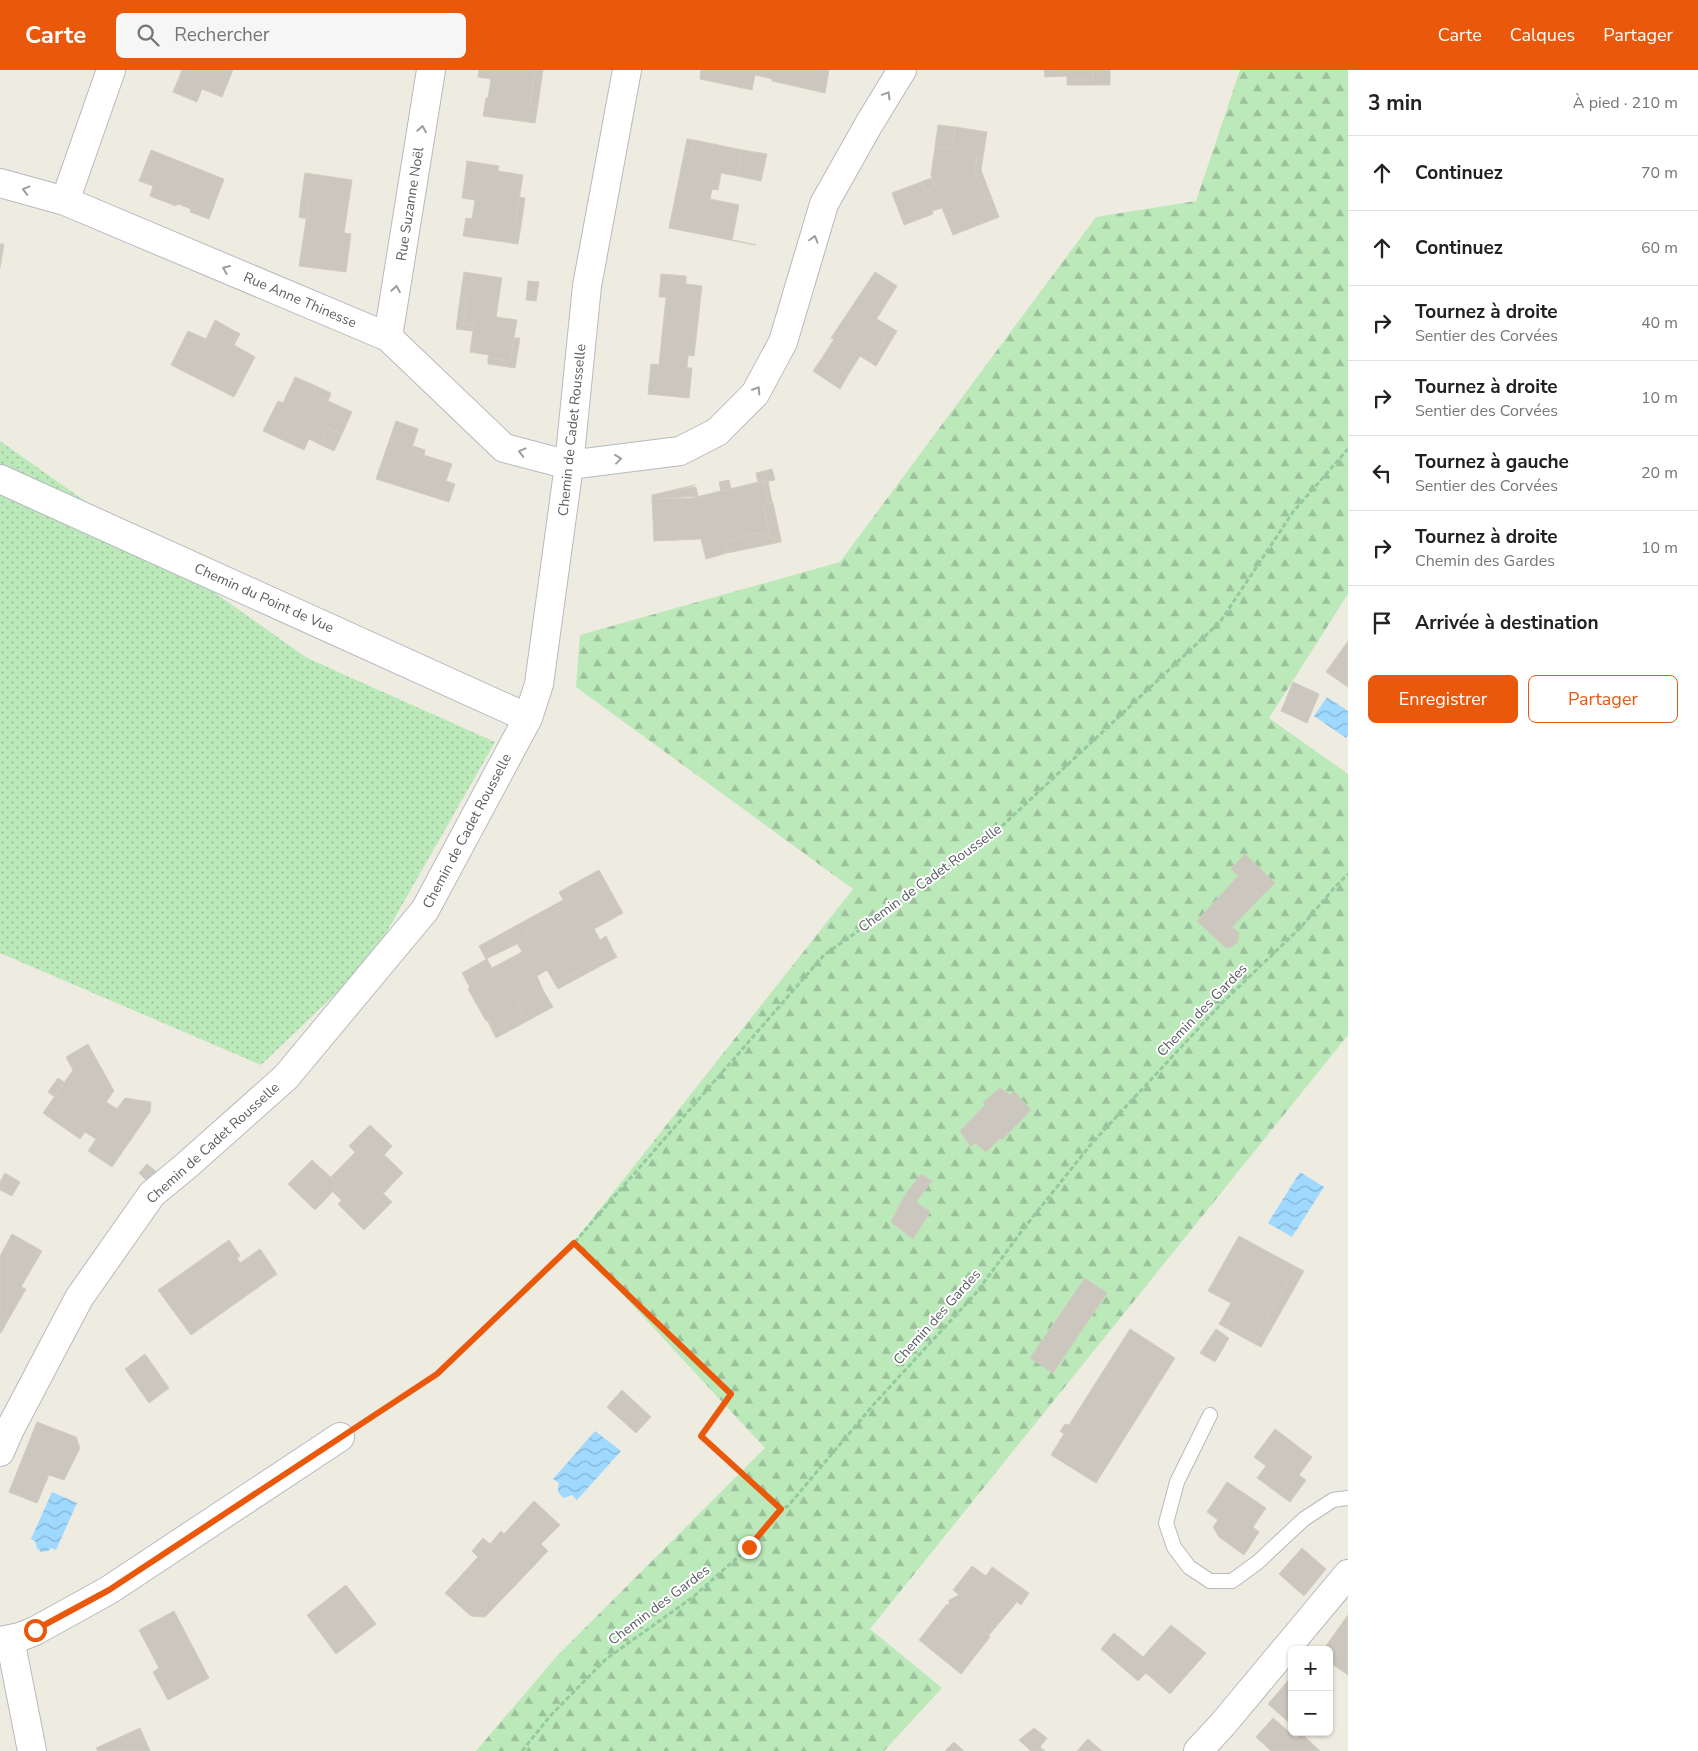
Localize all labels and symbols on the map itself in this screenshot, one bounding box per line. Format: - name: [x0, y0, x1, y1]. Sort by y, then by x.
- one-way arrow: [880, 91, 890, 100]
- one-way arrow: [416, 124, 426, 133]
- street label: Rue Suzanne Noël: [392, 145, 429, 262]
- one-way arrow: [22, 186, 30, 196]
- one-way arrow: [808, 235, 818, 243]
- one-way arrow: [222, 264, 231, 275]
- street label: Rue Anne Thinesse: [240, 268, 360, 332]
- one-way arrow: [390, 285, 401, 293]
- street label: Chemin de Cadet Rousselle: [554, 343, 590, 517]
- one-way arrow: [750, 386, 760, 395]
- one-way arrow: [519, 448, 527, 458]
- one-way arrow: [614, 454, 622, 465]
- street label: Chemin du Point de Vue: [191, 559, 337, 637]
- street label: Chemin de Cadet Rousselle: [418, 750, 516, 912]
- street label: Chemin de Cadet Rousselle: [854, 819, 1006, 937]
- street label: Chemin des Gardes: [1153, 959, 1252, 1061]
- street label: Chemin de Cadet Rousselle: [142, 1078, 284, 1208]
- street label: Chemin des Gardes: [889, 1265, 985, 1369]
- route end: [738, 1536, 761, 1559]
- street label: Chemin des Gardes: [604, 1560, 714, 1649]
- route start: [24, 1619, 47, 1642]

